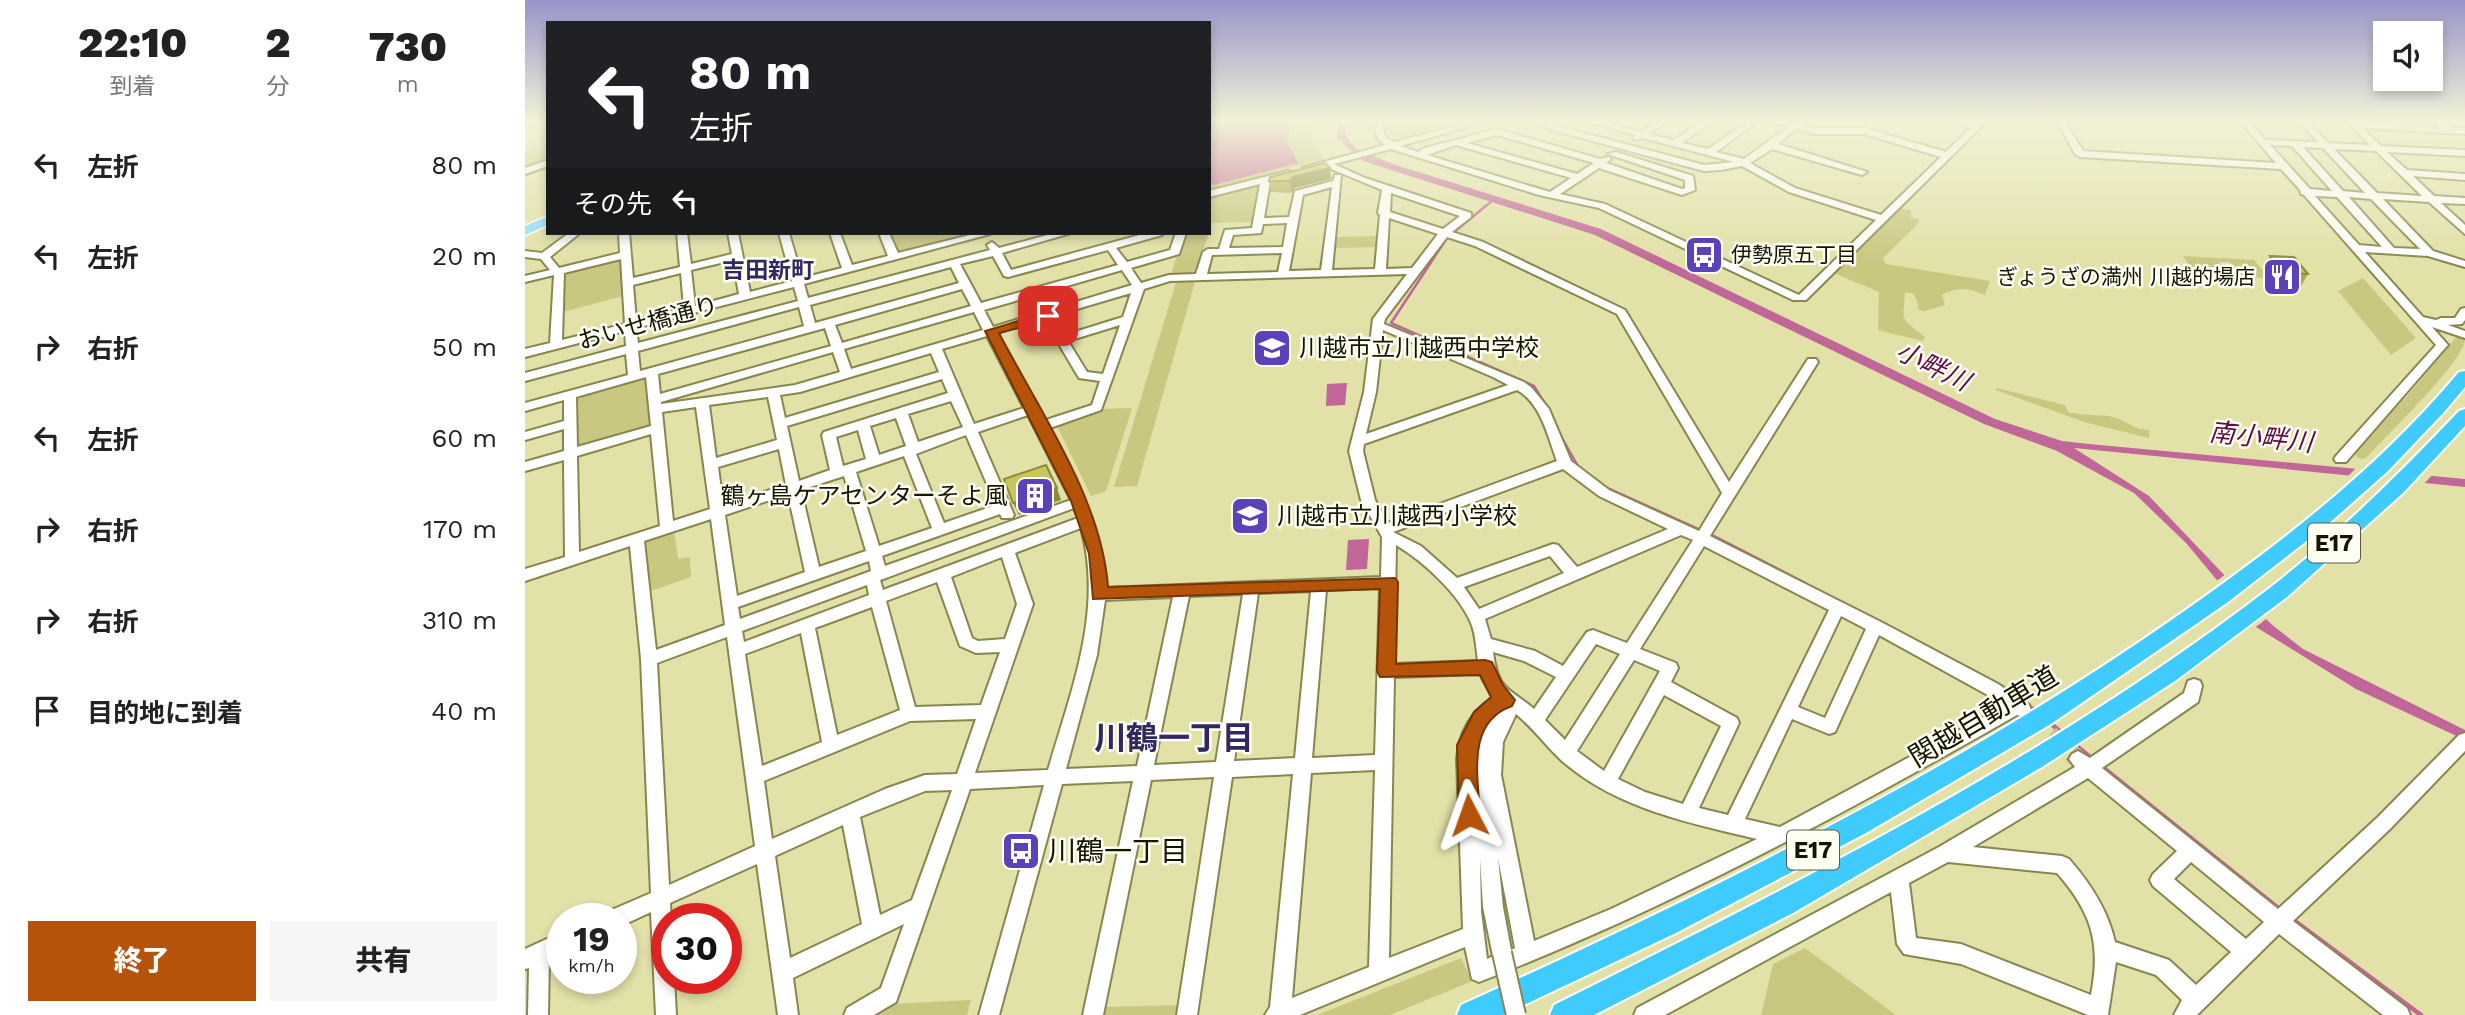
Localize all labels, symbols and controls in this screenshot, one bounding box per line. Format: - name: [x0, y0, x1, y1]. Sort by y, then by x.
- text: 22:10: [78, 18, 187, 67]
- text: 2: [265, 18, 290, 67]
- map controls: [2373, 21, 2443, 91]
- button: sound: [2373, 21, 2443, 91]
- text: 730: [368, 22, 447, 71]
- text: 80 m: [689, 43, 811, 101]
- icon: left: [574, 49, 665, 140]
- text: m: [397, 71, 419, 98]
- text: 到着: [110, 73, 156, 100]
- text: 分: [266, 73, 289, 100]
- text: 左折: [689, 109, 753, 147]
- icon: left: [28, 146, 66, 184]
- text: 80 m: [431, 150, 497, 180]
- text: 左折: [87, 152, 139, 182]
- icon: left: [666, 182, 704, 220]
- text: その先: [574, 189, 652, 219]
- bus stop icon: 伊勢原五丁目: [1683, 234, 1725, 276]
- icon: left: [28, 237, 66, 275]
- text: 20 m: [432, 241, 497, 271]
- place label: 伊勢原五丁目: [1731, 242, 1857, 267]
- text: 左折: [87, 243, 139, 273]
- restaurant icon: ぎょうざの満州 川越的場店: [2261, 256, 2303, 298]
- district label: 吉田新町: [722, 257, 814, 284]
- place label: ぎょうざの満州 川越的場店: [1997, 264, 2255, 289]
- pin: [1018, 286, 1078, 346]
- street label: おいせ橋通り: [575, 291, 721, 355]
- icon: arrive: [1029, 297, 1067, 335]
- school or university icon: 川越市立川越西中学校: [1251, 327, 1293, 369]
- icon: right: [28, 328, 66, 366]
- text: 50 m: [432, 332, 497, 362]
- text: 右折: [87, 334, 139, 364]
- place label: 川越市立川越西中学校: [1299, 334, 1539, 362]
- water label: 小畔川: [1891, 335, 1977, 398]
- water label: 南小畔川: [2208, 417, 2317, 458]
- icon: left: [28, 419, 66, 457]
- text: 60 m: [431, 423, 497, 453]
- text: 左折: [87, 425, 139, 455]
- building icon: 鶴ヶ島ケアセンターそよ風: [1014, 475, 1056, 517]
- place label: 鶴ヶ島ケアセンターそよ風: [720, 482, 1008, 510]
- school or university icon: 川越市立川越西小学校: [1229, 495, 1271, 537]
- place label: 川越市立川越西小学校: [1277, 502, 1517, 530]
- icon: right: [28, 510, 66, 548]
- text: 170 m: [423, 514, 497, 544]
- text: 右折: [87, 516, 139, 546]
- road number: E17: [2308, 524, 2360, 562]
- icon: right: [28, 601, 66, 639]
- text: 310 m: [422, 605, 497, 635]
- text: 右折: [87, 607, 139, 637]
- street label: 関越自動車道: [1903, 659, 2064, 774]
- icon: arrive: [28, 692, 66, 730]
- text: 40 m: [431, 696, 497, 726]
- text: 目的地に到着: [87, 698, 243, 728]
- district label: 川鶴一丁目: [1094, 719, 1254, 757]
- position arrow: [1432, 778, 1506, 852]
- bus stop icon: 川鶴一丁目: [1000, 830, 1042, 872]
- road number: E17: [1787, 830, 1839, 870]
- place label: 川鶴一丁目: [1048, 835, 1188, 868]
- speed limit sign: 30: [651, 903, 742, 994]
- text: 19: [573, 918, 610, 960]
- button: 終了: [28, 921, 256, 1001]
- button: 共有: [270, 921, 497, 1001]
- text: km/h: [568, 955, 615, 976]

